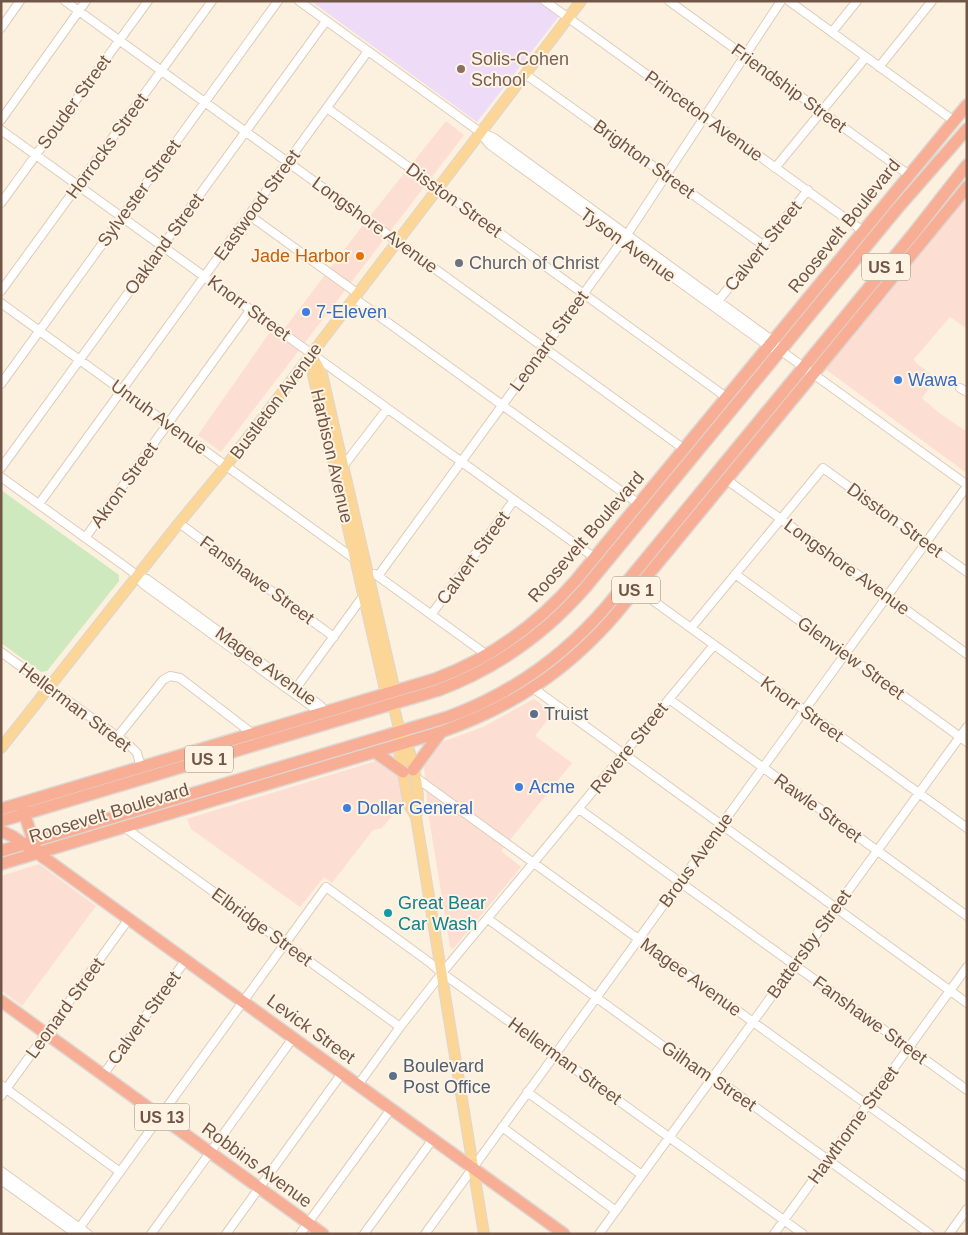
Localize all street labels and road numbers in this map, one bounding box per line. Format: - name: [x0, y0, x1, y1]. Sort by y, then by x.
- street label: Friendship Street: [728, 40, 850, 136]
- street label: Souder Street: [33, 51, 115, 153]
- street label: Princeton Avenue: [641, 67, 767, 165]
- street label: Horrocks Street: [62, 90, 152, 202]
- street label: Brighton Street: [590, 116, 698, 202]
- street label: Sylvester Street: [94, 136, 184, 250]
- street label: Eastwood Street: [210, 146, 304, 264]
- street label: Roosevelt Boulevard: [784, 155, 904, 297]
- street label: Disston Street: [402, 159, 506, 241]
- street label: Longshore Avenue: [309, 173, 441, 277]
- street label: Oakland Street: [121, 190, 207, 298]
- street label: Calvert Street: [721, 197, 805, 295]
- street label: Tyson Avenue: [577, 204, 679, 286]
- road number: US 1: [862, 253, 910, 280]
- street label: Knorr Street: [204, 271, 294, 345]
- street label: Leonard Street: [506, 287, 592, 395]
- street label: Bustleton Avenue: [226, 339, 326, 463]
- street label: Unruh Avenue: [107, 375, 211, 459]
- street label: Harbison Avenue: [307, 387, 357, 525]
- street label: Akron Street: [87, 439, 161, 531]
- street label: Roosevelt Boulevard: [524, 468, 648, 606]
- street label: Disston Street: [843, 479, 947, 561]
- street label: Calvert Street: [433, 508, 513, 608]
- street label: Longshore Avenue: [781, 515, 913, 619]
- street label: Fanshawe Street: [196, 532, 318, 628]
- road number: US 1: [612, 576, 660, 604]
- street label: Glenview Street: [794, 613, 908, 703]
- street label: Magee Avenue: [212, 623, 320, 709]
- street label: Hellerman Street: [15, 658, 135, 756]
- street label: Knorr Street: [757, 672, 847, 746]
- street label: Revere Street: [586, 699, 672, 797]
- road number: US 1: [185, 746, 233, 772]
- street label: Rawle Street: [770, 770, 866, 846]
- street label: Roosevelt Boulevard: [27, 779, 191, 847]
- street label: Brous Avenue: [655, 809, 737, 911]
- street label: Elbridge Street: [208, 884, 316, 970]
- street label: Battersby Street: [763, 886, 855, 1002]
- street label: Magee Avenue: [637, 934, 745, 1020]
- street label: Leonard Street: [22, 954, 108, 1062]
- street label: Calvert Street: [104, 968, 184, 1068]
- street label: Fanshawe Street: [809, 972, 931, 1068]
- street label: Levick Street: [263, 990, 359, 1068]
- street label: Hellerman Street: [504, 1013, 626, 1109]
- street label: Gilham Street: [658, 1037, 760, 1115]
- street label: Hawthorne Street: [804, 1062, 902, 1188]
- road number: US 13: [134, 1104, 190, 1130]
- street label: Robbins Avenue: [198, 1118, 316, 1212]

